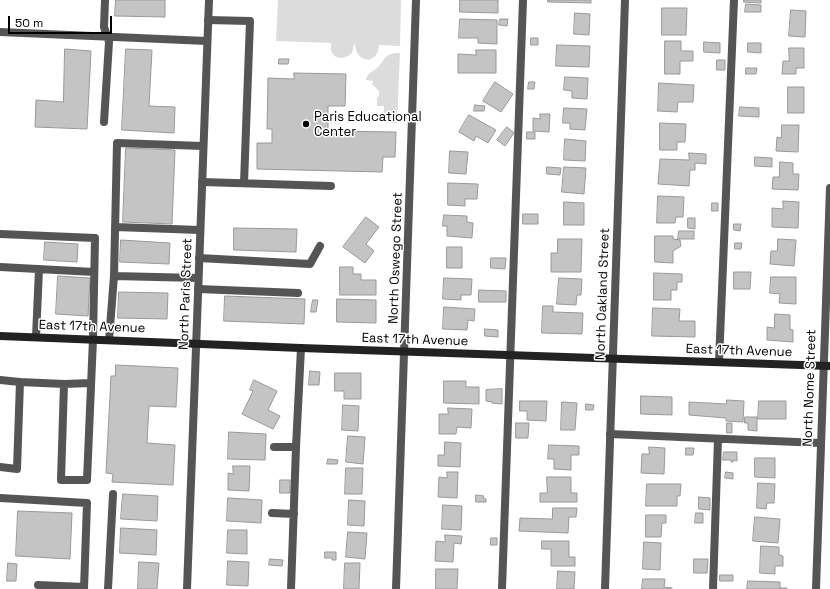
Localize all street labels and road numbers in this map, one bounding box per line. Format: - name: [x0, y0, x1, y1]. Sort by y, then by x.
- street label: North Oswego Street: [386, 192, 406, 324]
- street label: North Oakland Street: [593, 228, 613, 360]
- street label: North Paris Street: [176, 238, 196, 350]
- street label: East 17th Avenue: [38, 317, 146, 337]
- street label: North Nome Street: [800, 329, 820, 447]
- street label: East 17th Avenue: [361, 330, 469, 350]
- street label: East 17th Avenue: [685, 341, 793, 361]

